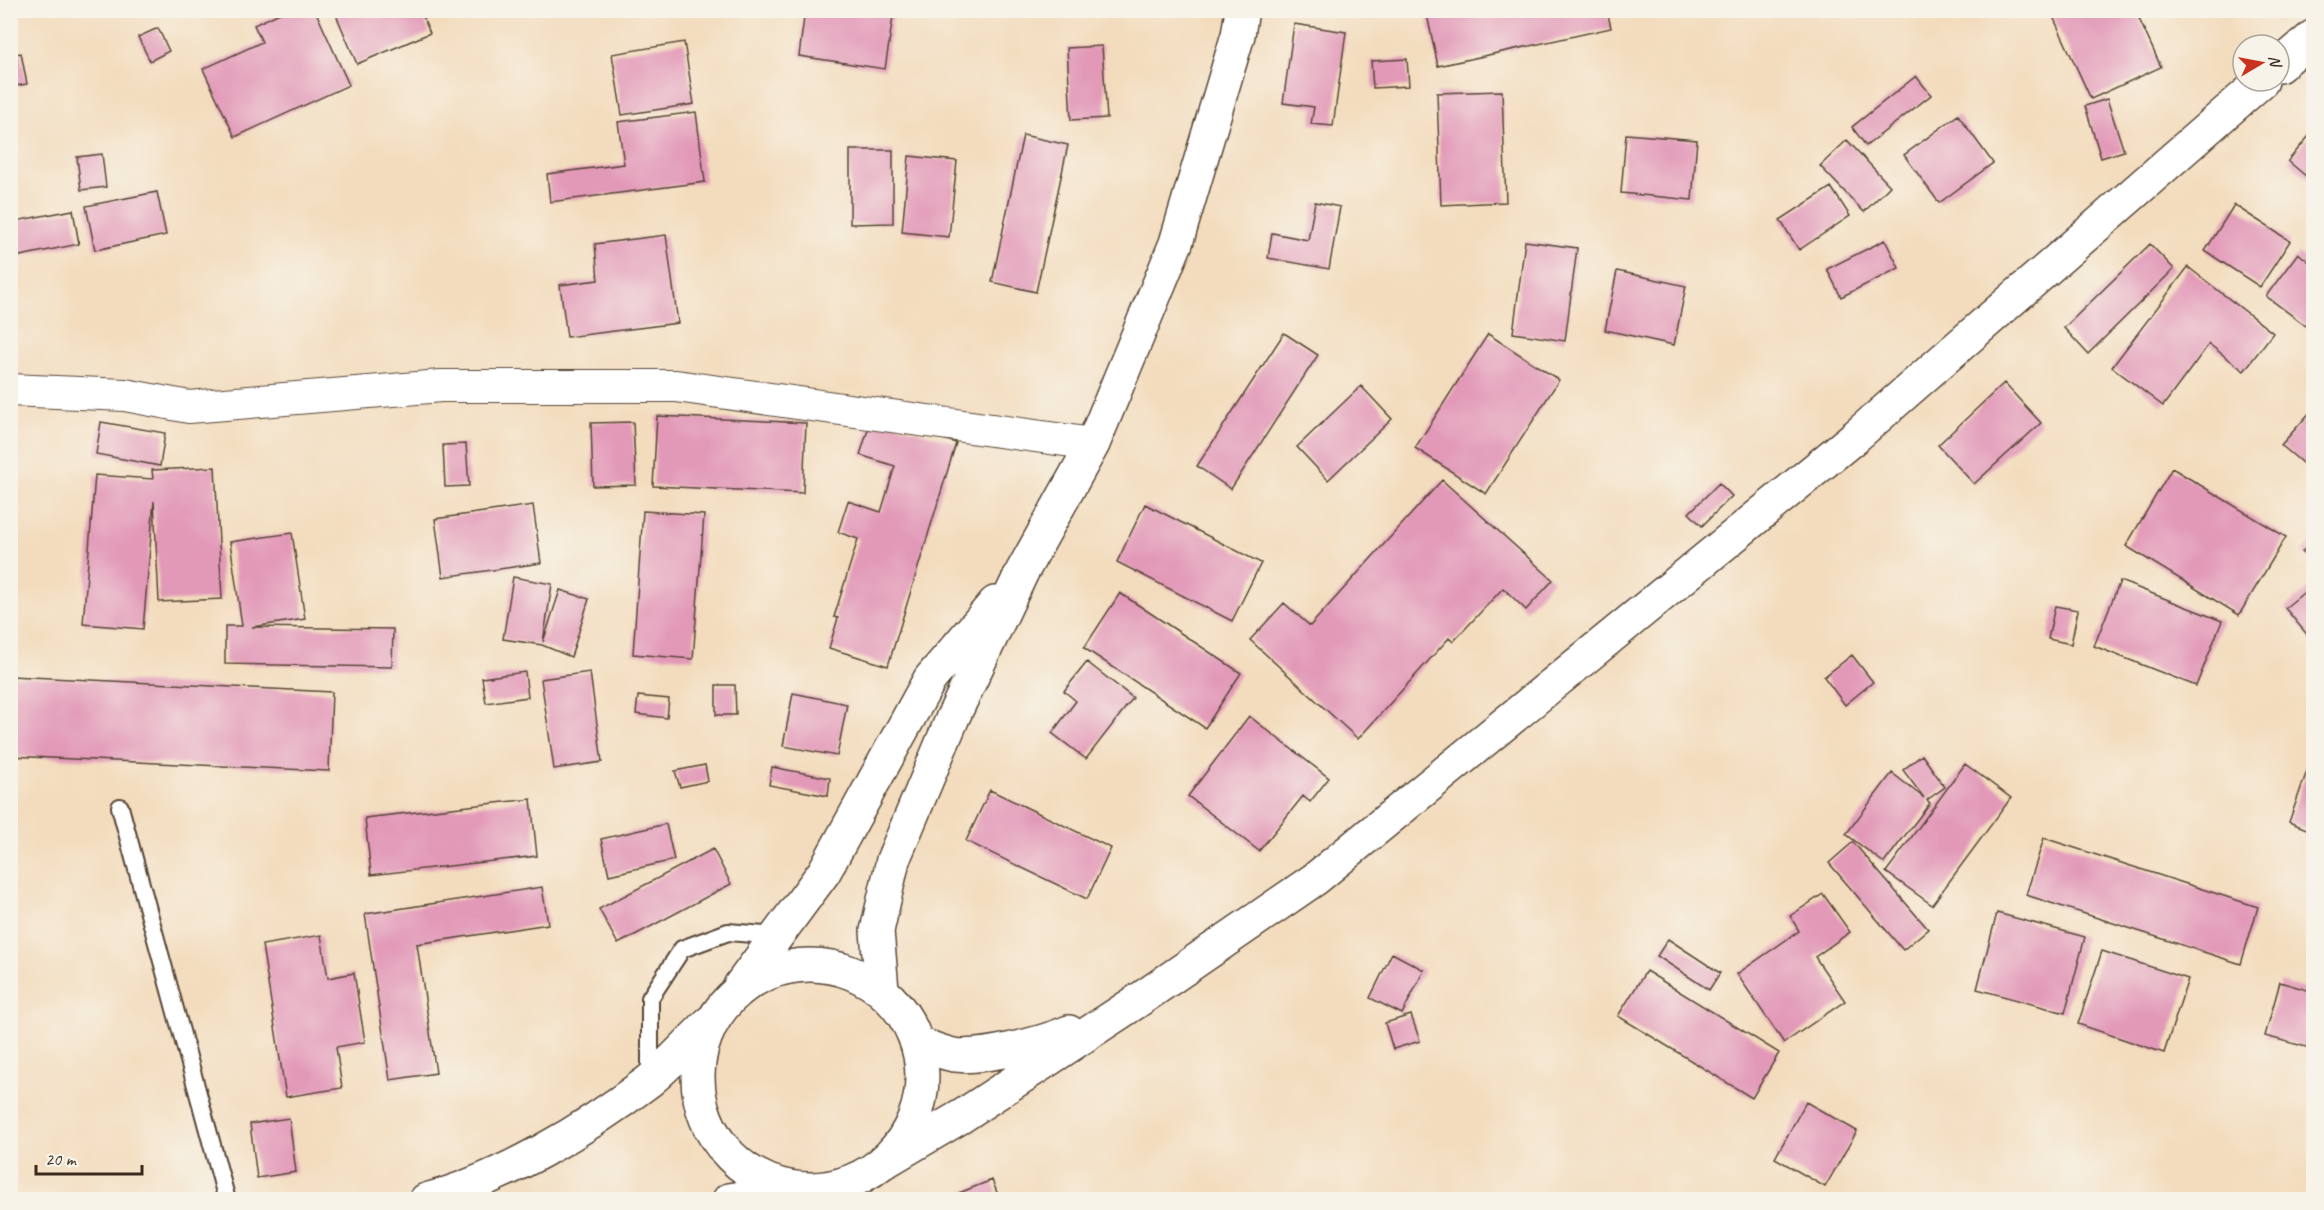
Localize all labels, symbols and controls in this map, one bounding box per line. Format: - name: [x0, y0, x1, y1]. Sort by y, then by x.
- north arrow: [2231, 33, 2291, 93]
- text: N: [2264, 54, 2286, 70]
- scale bar: [36, 1138, 142, 1176]
- text: 20 m: [45, 1148, 78, 1170]

